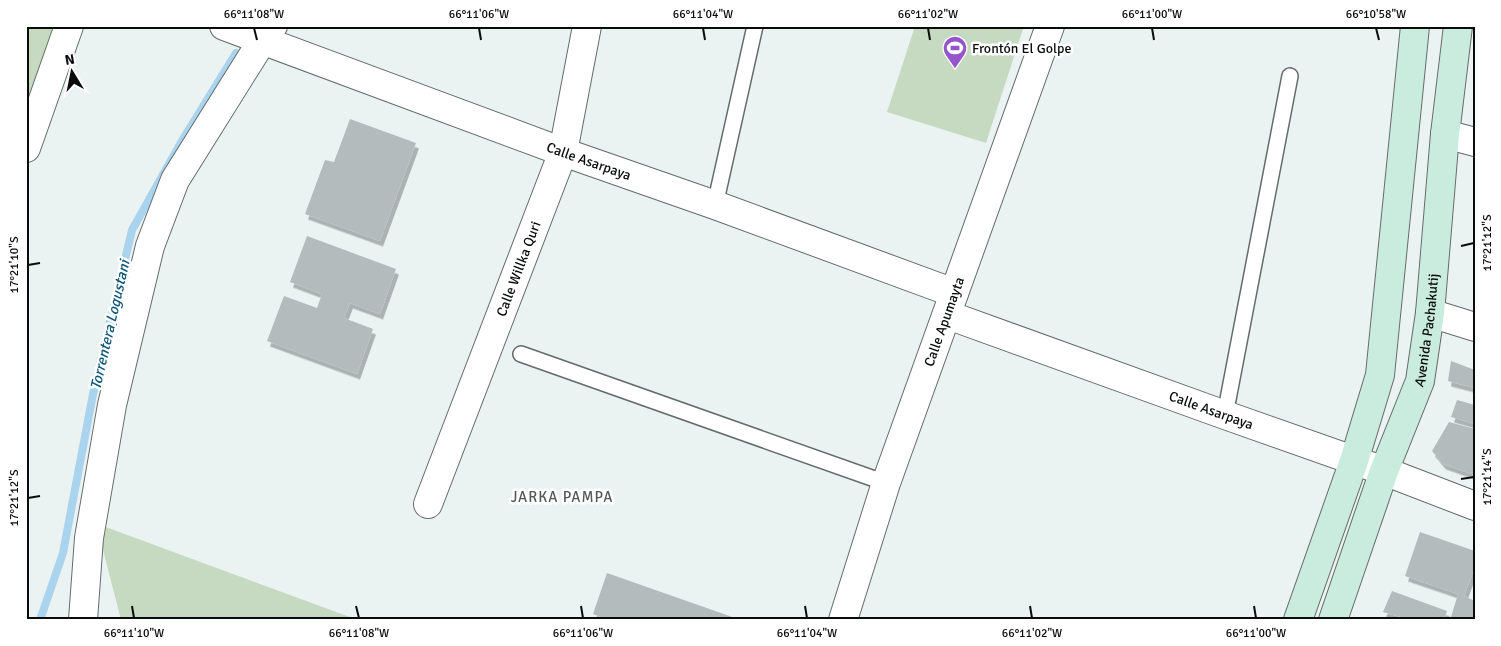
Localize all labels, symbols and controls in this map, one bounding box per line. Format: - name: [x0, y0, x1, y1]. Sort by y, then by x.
- text: 66°11'08"W: [224, 7, 284, 22]
- text: 66°11'06"W: [449, 7, 509, 22]
- text: 66°11'04"W: [673, 7, 733, 22]
- text: 66°11'02"W: [898, 7, 958, 22]
- text: 66°11'00"W: [1122, 7, 1182, 22]
- text: 66°10'58"W: [1346, 7, 1406, 22]
- sports icon: Frontón El Golpe: [942, 35, 968, 69]
- place label: Frontón El Golpe: [972, 40, 1072, 57]
- north arrow: [48, 48, 98, 98]
- text: N: [64, 50, 76, 69]
- street label: Calle Asarpaya: [544, 139, 633, 184]
- text: 17°21'12"S: [1480, 214, 1495, 272]
- street label: Calle Willka Quri: [493, 219, 545, 319]
- text: 17°21'10"S: [7, 236, 22, 294]
- water label: Torrentera Logustani: [86, 257, 134, 392]
- street label: Avenida Pachakutij: [1411, 273, 1442, 389]
- street label: Calle Apumayta: [920, 275, 968, 369]
- street label: Calle Asarpaya: [1167, 388, 1256, 433]
- text: 17°21'14"S: [1480, 448, 1495, 506]
- text: 17°21'12"S: [7, 469, 22, 527]
- district label: JARKA PAMPA: [511, 488, 613, 506]
- text: 66°11'10"W: [104, 626, 164, 641]
- text: 66°11'08"W: [329, 626, 389, 641]
- text: 66°11'06"W: [553, 626, 613, 641]
- text: 66°11'04"W: [777, 626, 837, 641]
- text: 66°11'02"W: [1002, 626, 1062, 641]
- text: 66°11'00"W: [1226, 626, 1286, 641]

